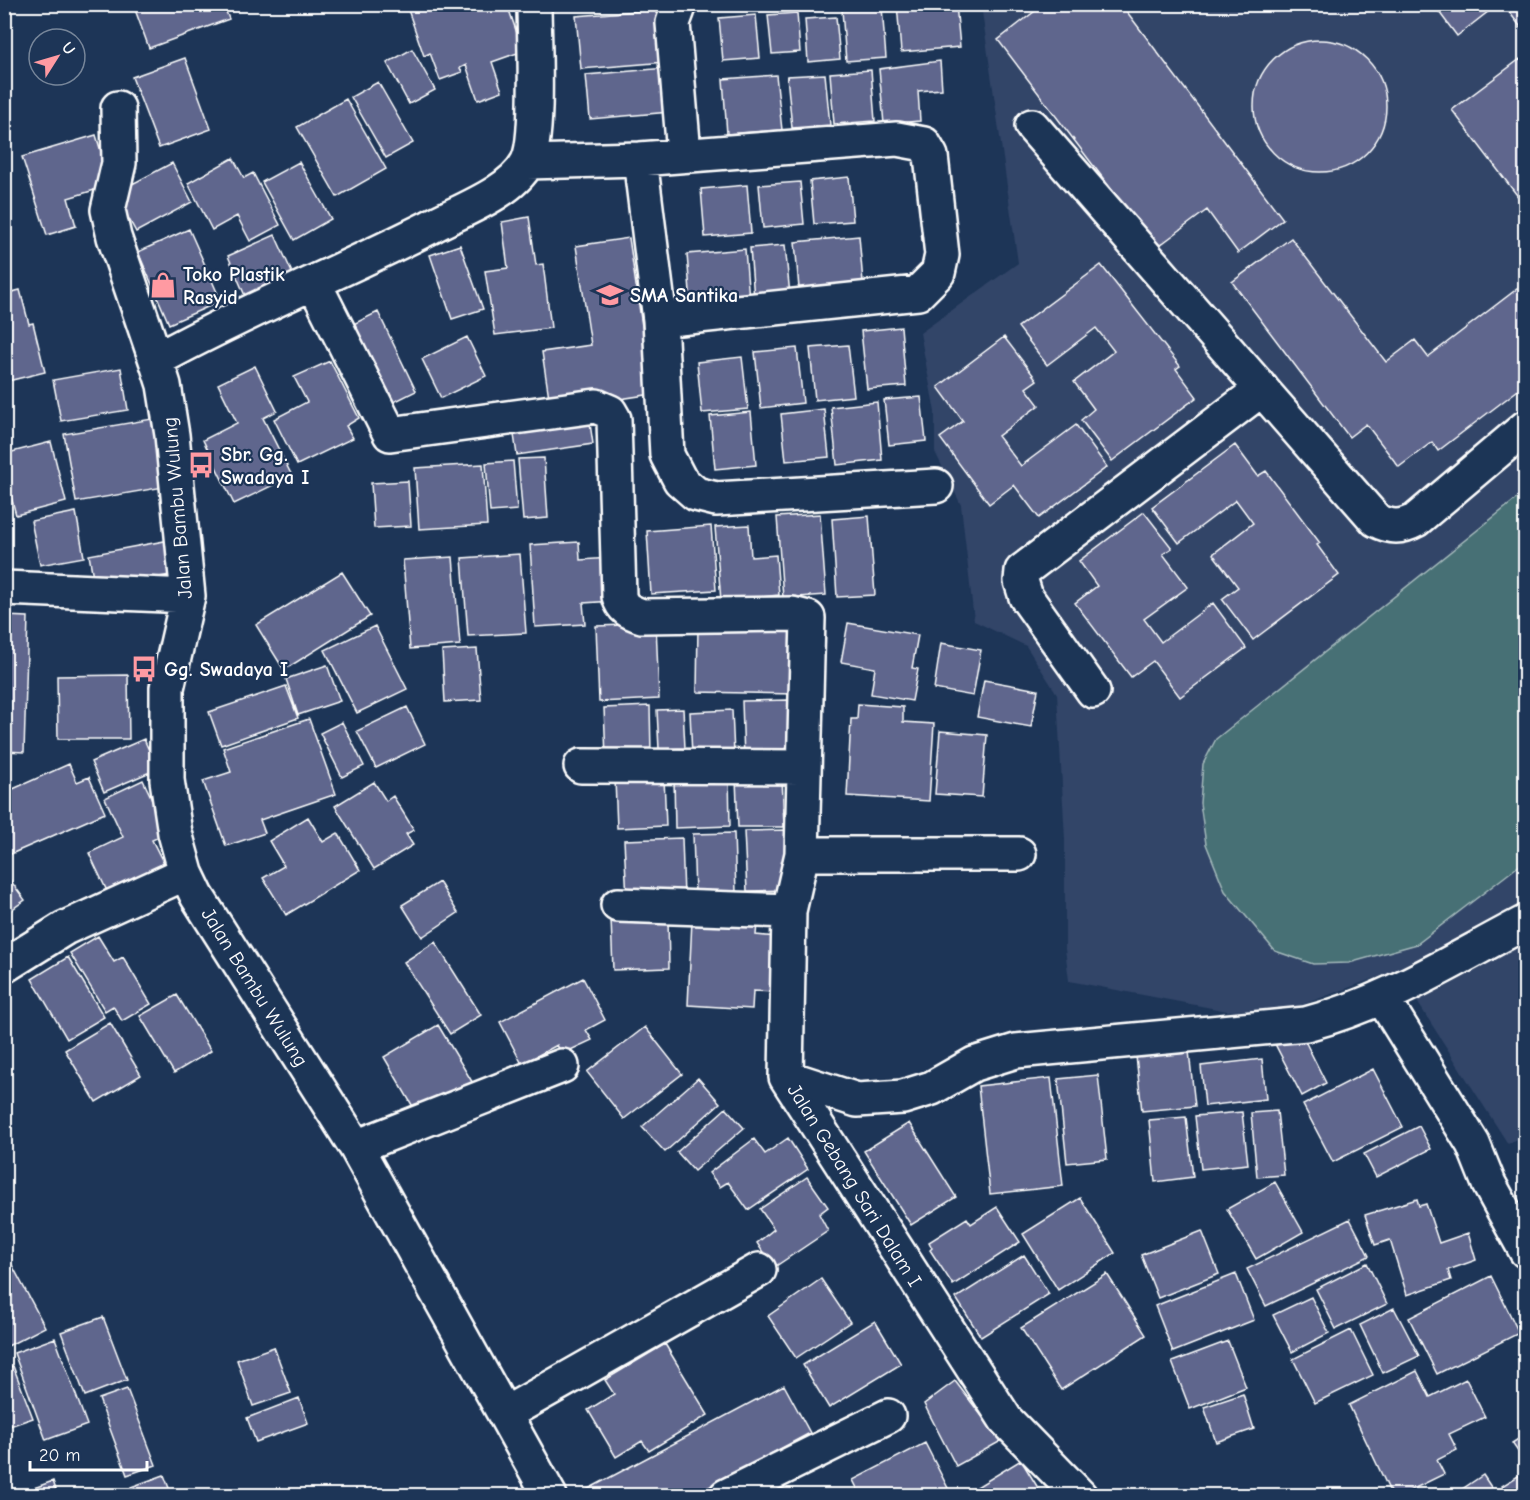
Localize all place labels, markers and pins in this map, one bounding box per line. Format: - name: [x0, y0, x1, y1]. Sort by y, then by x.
- place label: Toko Plastik Rasyid: [183, 263, 285, 309]
- shop icon: Toko Plastik Rasyid: [148, 270, 178, 300]
- school or university icon: SMA Santika: [595, 280, 625, 310]
- place label: SMA Santika: [630, 284, 738, 307]
- place label: Sbr. Gg. Swadaya I: [221, 443, 309, 489]
- bus stop icon: Sbr. Gg. Swadaya I: [186, 450, 216, 480]
- bus stop icon: Gg. Swadaya I: [129, 654, 159, 684]
- place label: Gg. Swadaya I: [164, 658, 288, 681]

